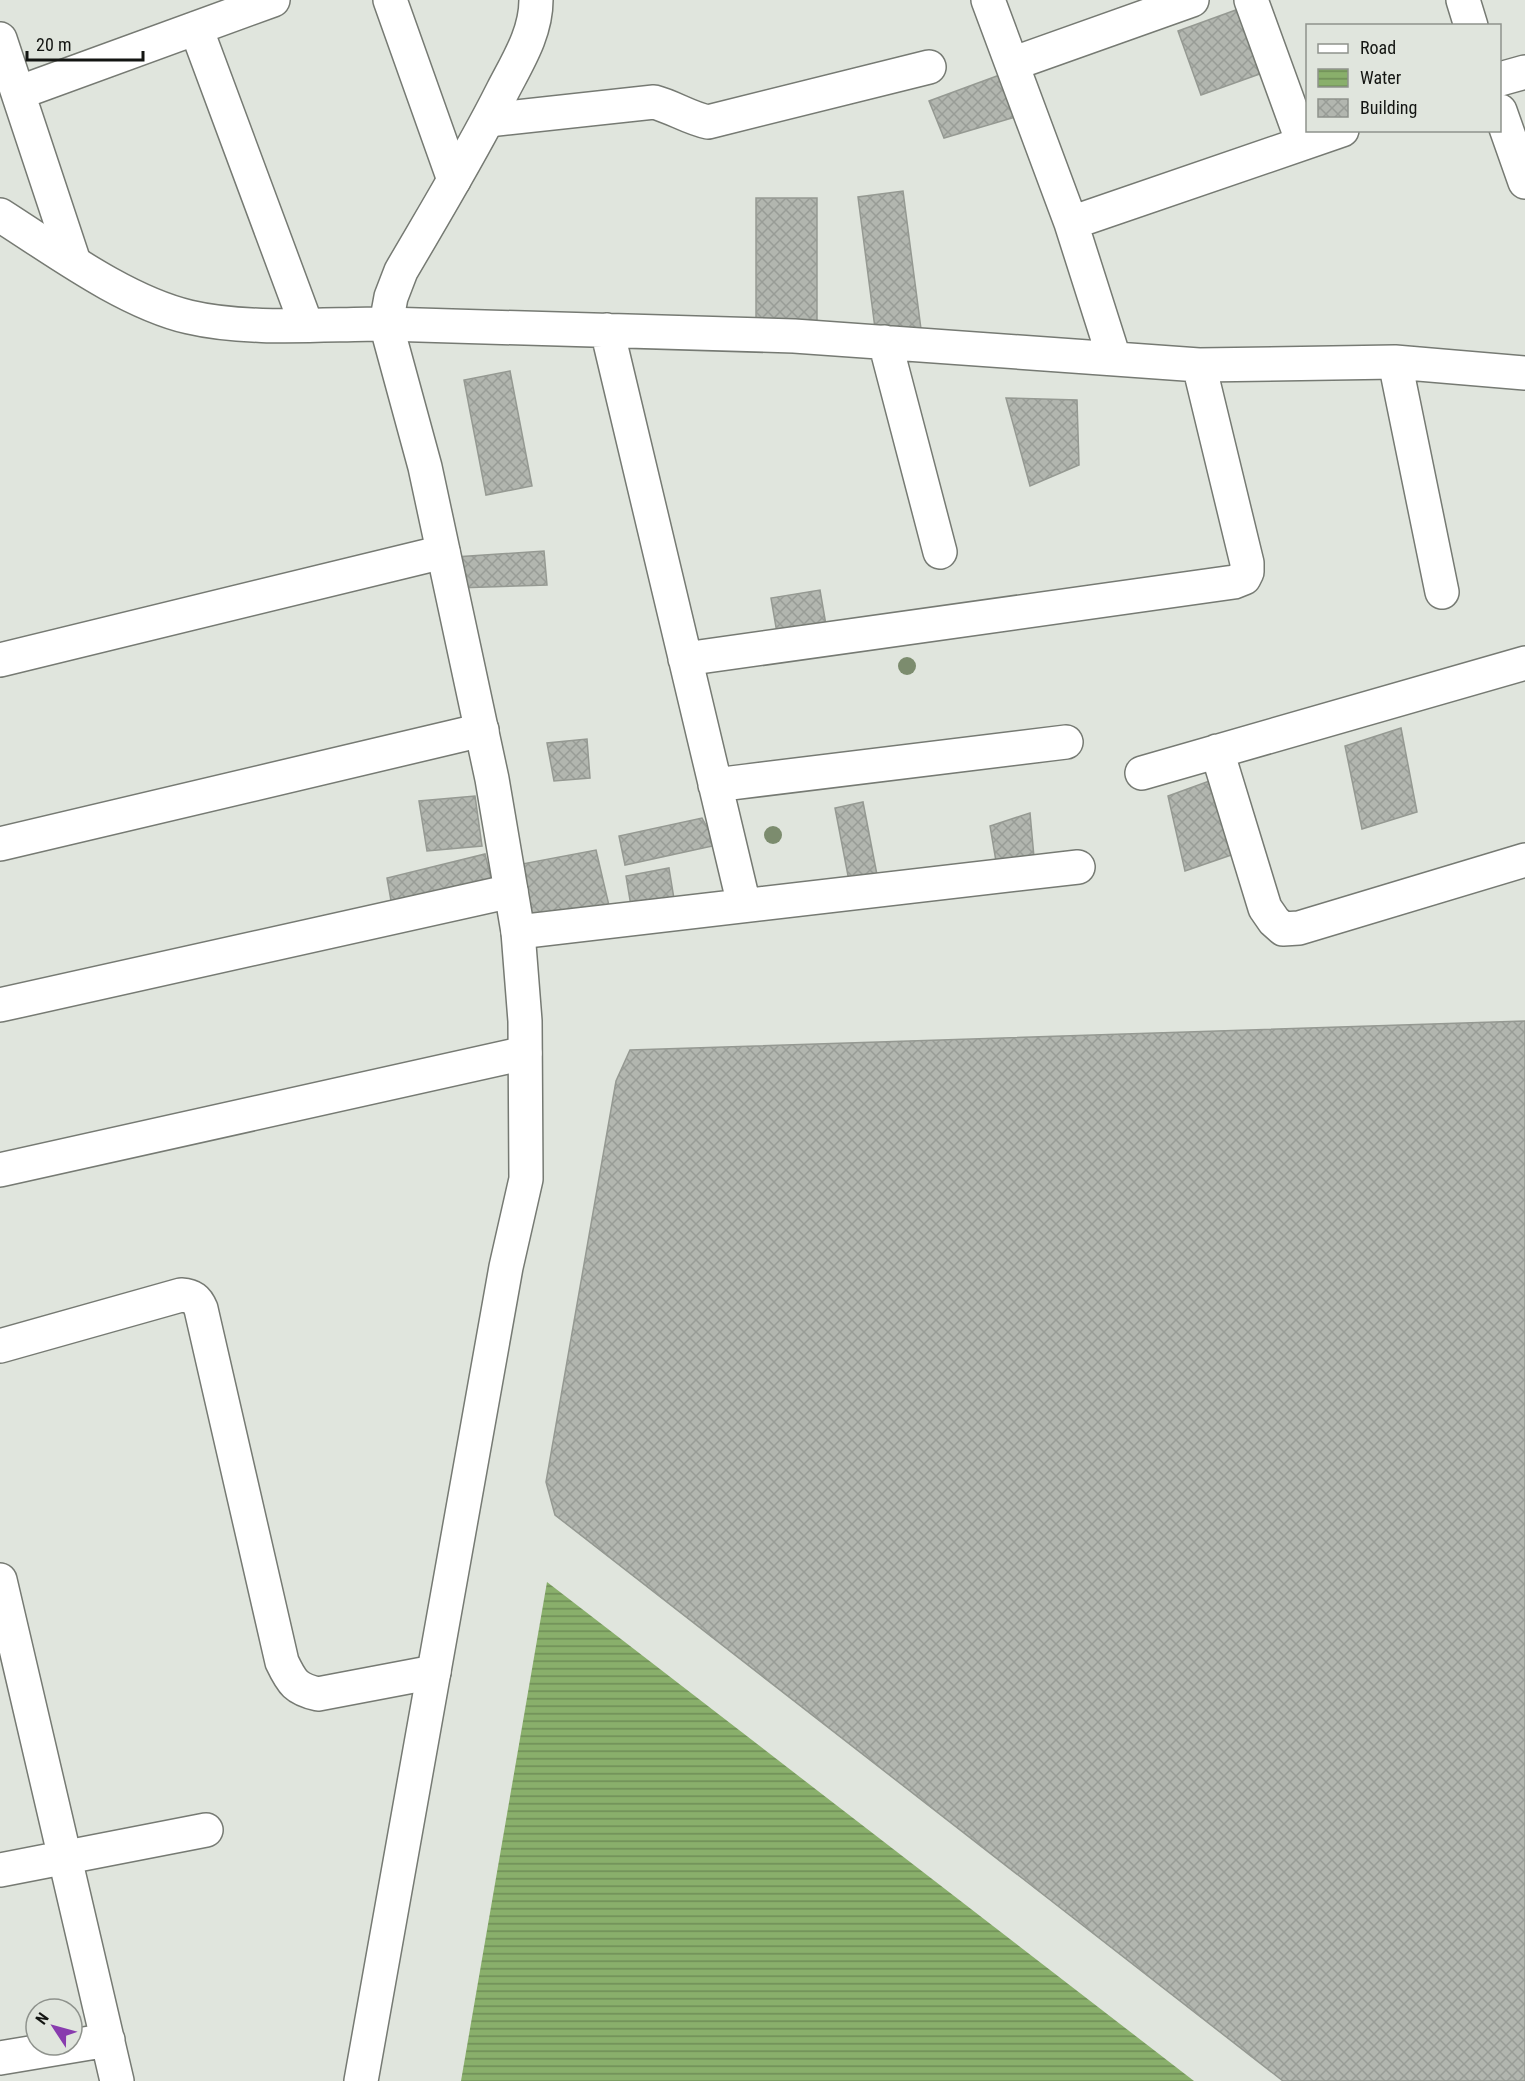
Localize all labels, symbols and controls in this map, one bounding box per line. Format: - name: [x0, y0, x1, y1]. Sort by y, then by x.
- scale bar: [27, 24, 142, 62]
- legend: [1306, 24, 1501, 132]
- text: 20 m: [36, 34, 71, 55]
- text: Road: [1360, 37, 1396, 58]
- text: Water: [1360, 67, 1402, 88]
- text: Building: [1360, 97, 1417, 118]
- north arrow: [24, 1997, 84, 2057]
- text: N: [32, 2009, 53, 2028]

